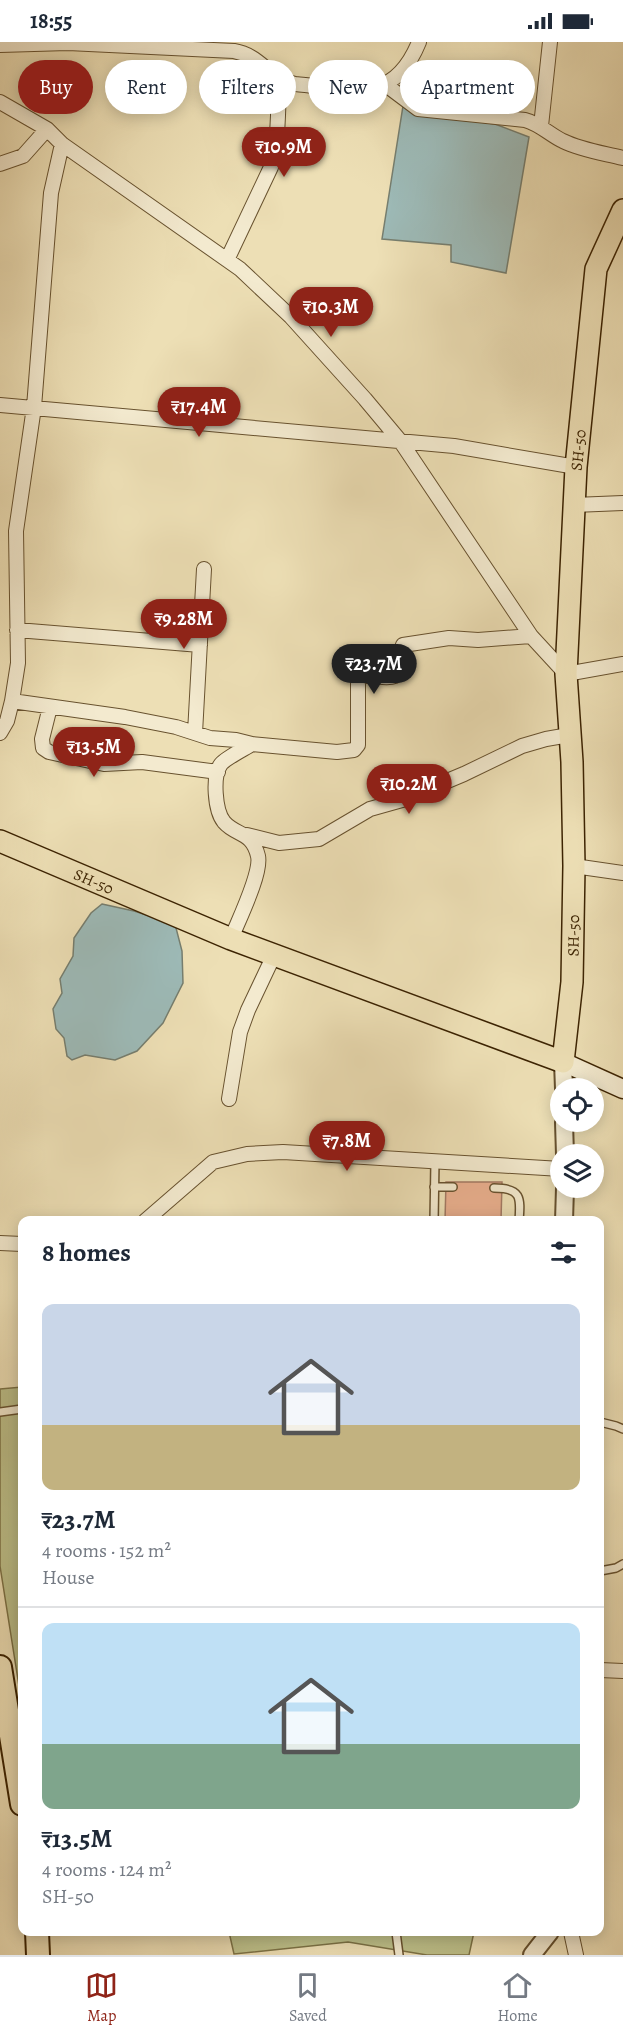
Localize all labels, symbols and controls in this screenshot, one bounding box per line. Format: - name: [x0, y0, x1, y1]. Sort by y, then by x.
- text: 18:55: [30, 6, 72, 36]
- chip: Buy: [18, 60, 93, 114]
- chip: Rent: [105, 60, 187, 114]
- chip: Filters: [199, 60, 296, 114]
- chip: New: [308, 60, 388, 114]
- chip: Apartment: [400, 60, 535, 114]
- pin: ₹10.9M: [235, 127, 333, 178]
- text: ₹10.9M: [256, 133, 312, 160]
- pin: ₹10.3M: [282, 287, 380, 338]
- text: ₹10.3M: [303, 293, 359, 320]
- pin: ₹17.4M: [150, 387, 248, 438]
- text: ₹17.4M: [172, 393, 226, 420]
- street label: SH-50: [566, 428, 592, 472]
- pin: ₹9.28M: [135, 599, 233, 650]
- text: ₹9.28M: [155, 605, 213, 632]
- pin: ₹23.7M: [325, 644, 423, 695]
- text: ₹23.7M: [346, 650, 402, 677]
- pin: ₹13.5M: [45, 727, 143, 778]
- text: ₹13.5M: [67, 733, 121, 760]
- pin: ₹10.2M: [360, 764, 458, 815]
- text: ₹10.2M: [381, 770, 437, 797]
- street label: SH-50: [70, 864, 117, 900]
- street label: SH-50: [562, 915, 585, 956]
- map controls: [550, 1078, 604, 1198]
- button: locate: [550, 1078, 604, 1132]
- pin: ₹7.8M: [305, 1121, 389, 1172]
- text: ₹7.8M: [323, 1127, 371, 1154]
- button: layers: [550, 1144, 604, 1198]
- text: 8 homes: [42, 1235, 131, 1270]
- icon: filters: [547, 1236, 580, 1269]
- icon: home: [257, 1343, 365, 1451]
- text: ₹23.7M: [42, 1502, 116, 1537]
- text: 4 rooms · 152 m²: [42, 1537, 171, 1564]
- text: House: [42, 1564, 94, 1591]
- icon: home: [257, 1662, 365, 1770]
- text: ₹13.5M: [42, 1821, 112, 1856]
- text: 4 rooms · 124 m²: [42, 1856, 172, 1883]
- text: SH-50: [42, 1883, 94, 1910]
- tab: Map: [85, 1969, 118, 2027]
- tab: Saved: [289, 1969, 327, 2027]
- tab: Home: [497, 1969, 538, 2027]

